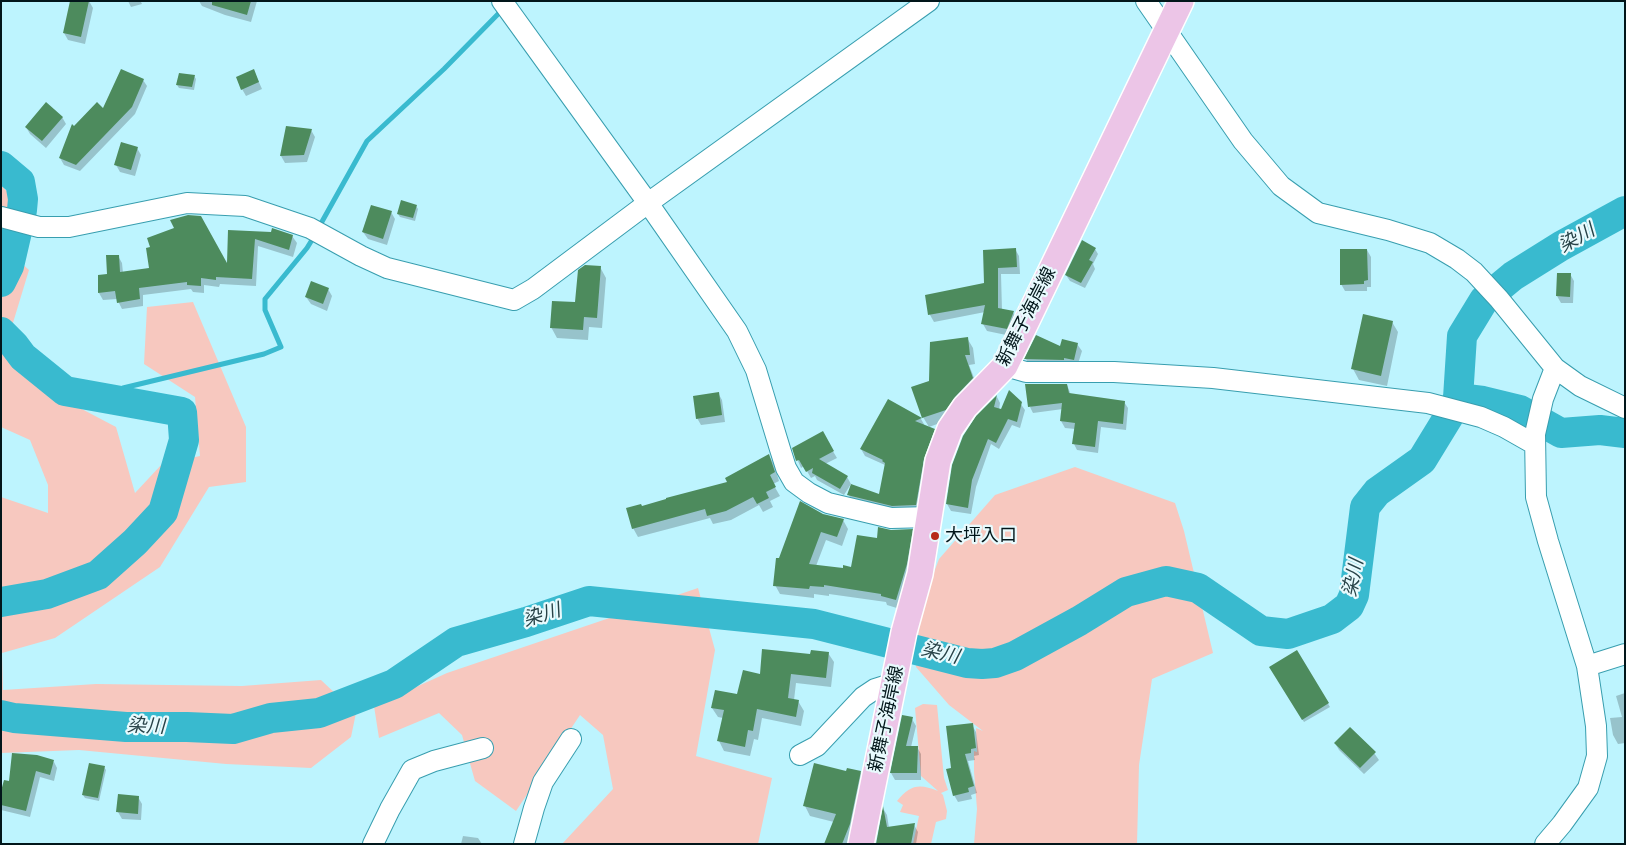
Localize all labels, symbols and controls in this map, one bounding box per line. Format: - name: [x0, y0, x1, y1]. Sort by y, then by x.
- water label: 染川: [1555, 220, 1599, 258]
- street label: 新舞子海岸線: [993, 264, 1061, 370]
- place label: 大坪入口: [945, 525, 1017, 547]
- marker: 大坪入口: [929, 530, 941, 542]
- water label: 染川: [1339, 557, 1369, 599]
- water label: 染川: [520, 600, 564, 632]
- water label: 染川: [919, 639, 961, 669]
- street label: 新舞子海岸線: [865, 664, 909, 774]
- water label: 染川: [127, 715, 165, 739]

